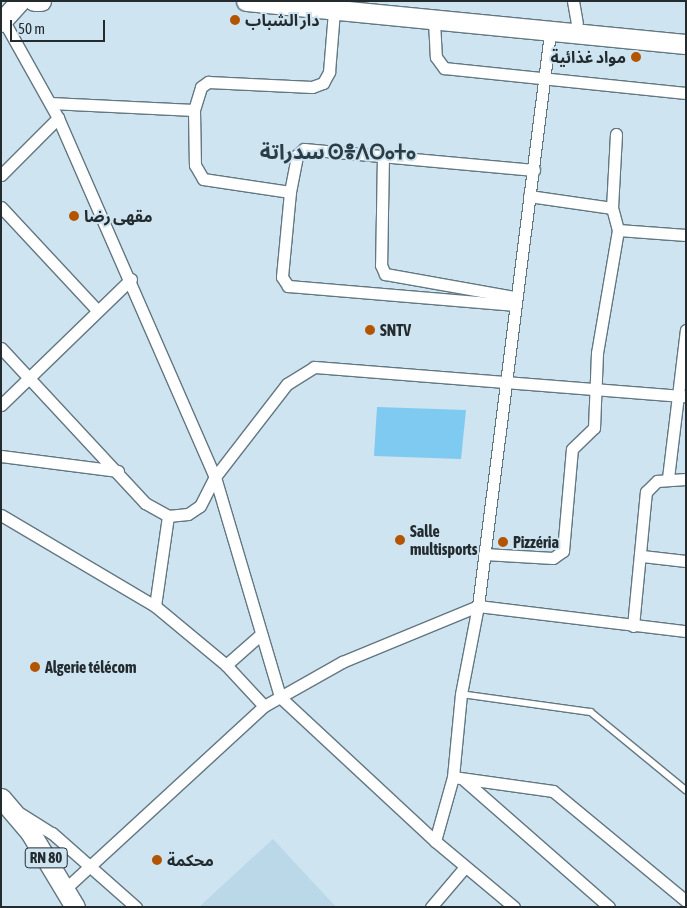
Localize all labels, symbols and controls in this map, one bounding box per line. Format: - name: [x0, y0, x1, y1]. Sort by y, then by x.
- scale bar: [12, 10, 108, 42]
- place label: دار الشباب: [245, 10, 319, 30]
- marker: دار الشباب: [229, 14, 241, 26]
- text: 50 m: [18, 20, 45, 37]
- place label: مواد غذائية: [551, 47, 626, 67]
- marker: مواد غذائية: [630, 51, 642, 63]
- district label: سدراتة ⵙⴻⴷⵔⴰⵜⴰ: [260, 138, 416, 164]
- place label: مقهى رضا: [84, 206, 153, 226]
- marker: مقهى رضا: [68, 210, 80, 222]
- place label: SNTV: [380, 320, 411, 340]
- marker: SNTV: [364, 324, 376, 336]
- place label: Salle multisports: [410, 521, 477, 559]
- place label: Pizzéria: [513, 532, 559, 552]
- marker: Salle multisports: [394, 534, 406, 546]
- marker: Pizzéria: [497, 536, 509, 548]
- place label: Algerie télécom: [45, 657, 136, 677]
- marker: Algerie télécom: [29, 661, 41, 673]
- road number: RN 80: [23, 846, 68, 870]
- place label: محكمة: [167, 850, 214, 870]
- marker: محكمة: [151, 854, 163, 866]

